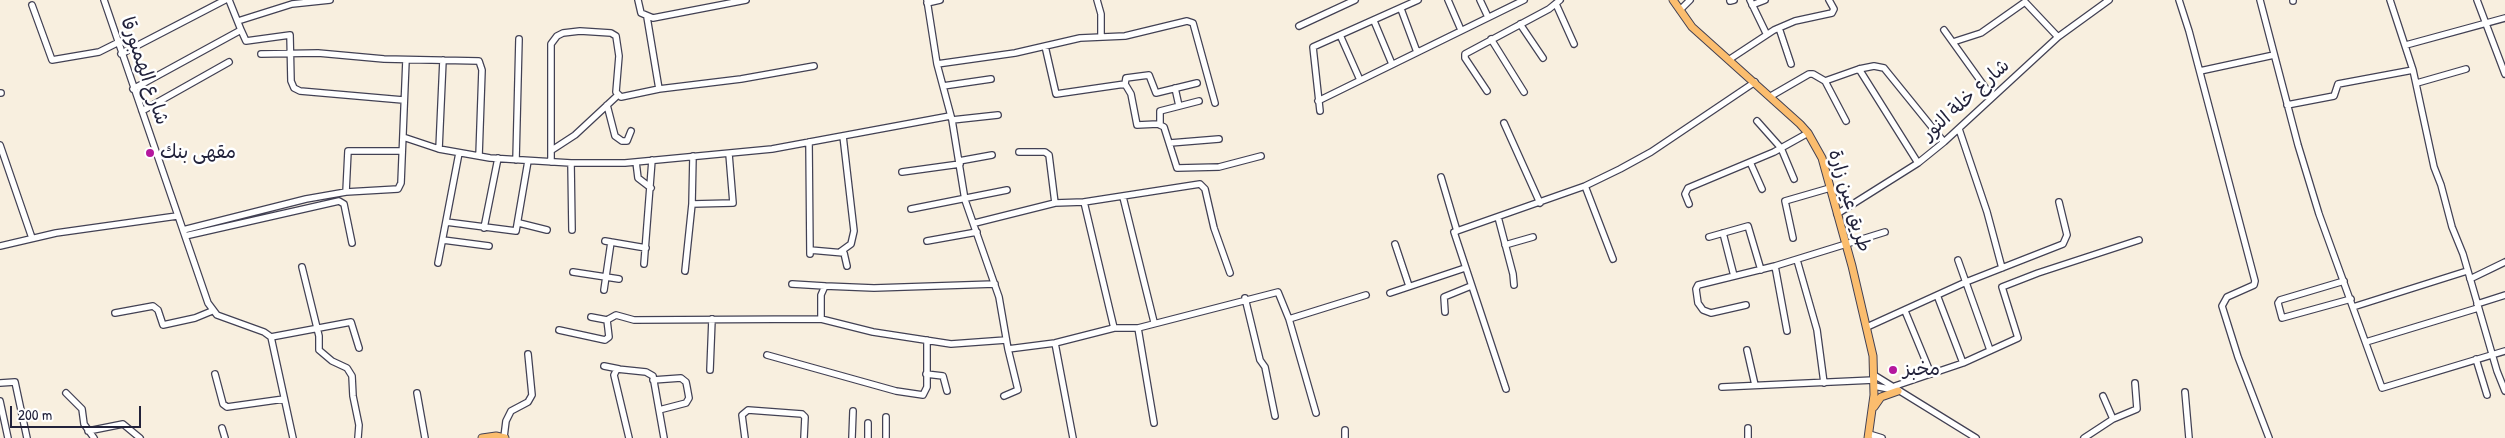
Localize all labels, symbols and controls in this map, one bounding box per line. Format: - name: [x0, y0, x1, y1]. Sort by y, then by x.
- street label: شارع الهمبورقا: [115, 14, 173, 128]
- street label: شارع خلة النور: [1917, 55, 2015, 145]
- place label: مقهى بنك: [160, 142, 236, 164]
- marker: مقهى بنك: [144, 147, 156, 159]
- street label: طريق عين زارة: [1823, 147, 1875, 255]
- place label: مخبز: [1903, 359, 1940, 381]
- marker: مخبز: [1887, 364, 1899, 376]
- scale bar: [12, 396, 144, 428]
- text: 200 m: [18, 404, 52, 425]

